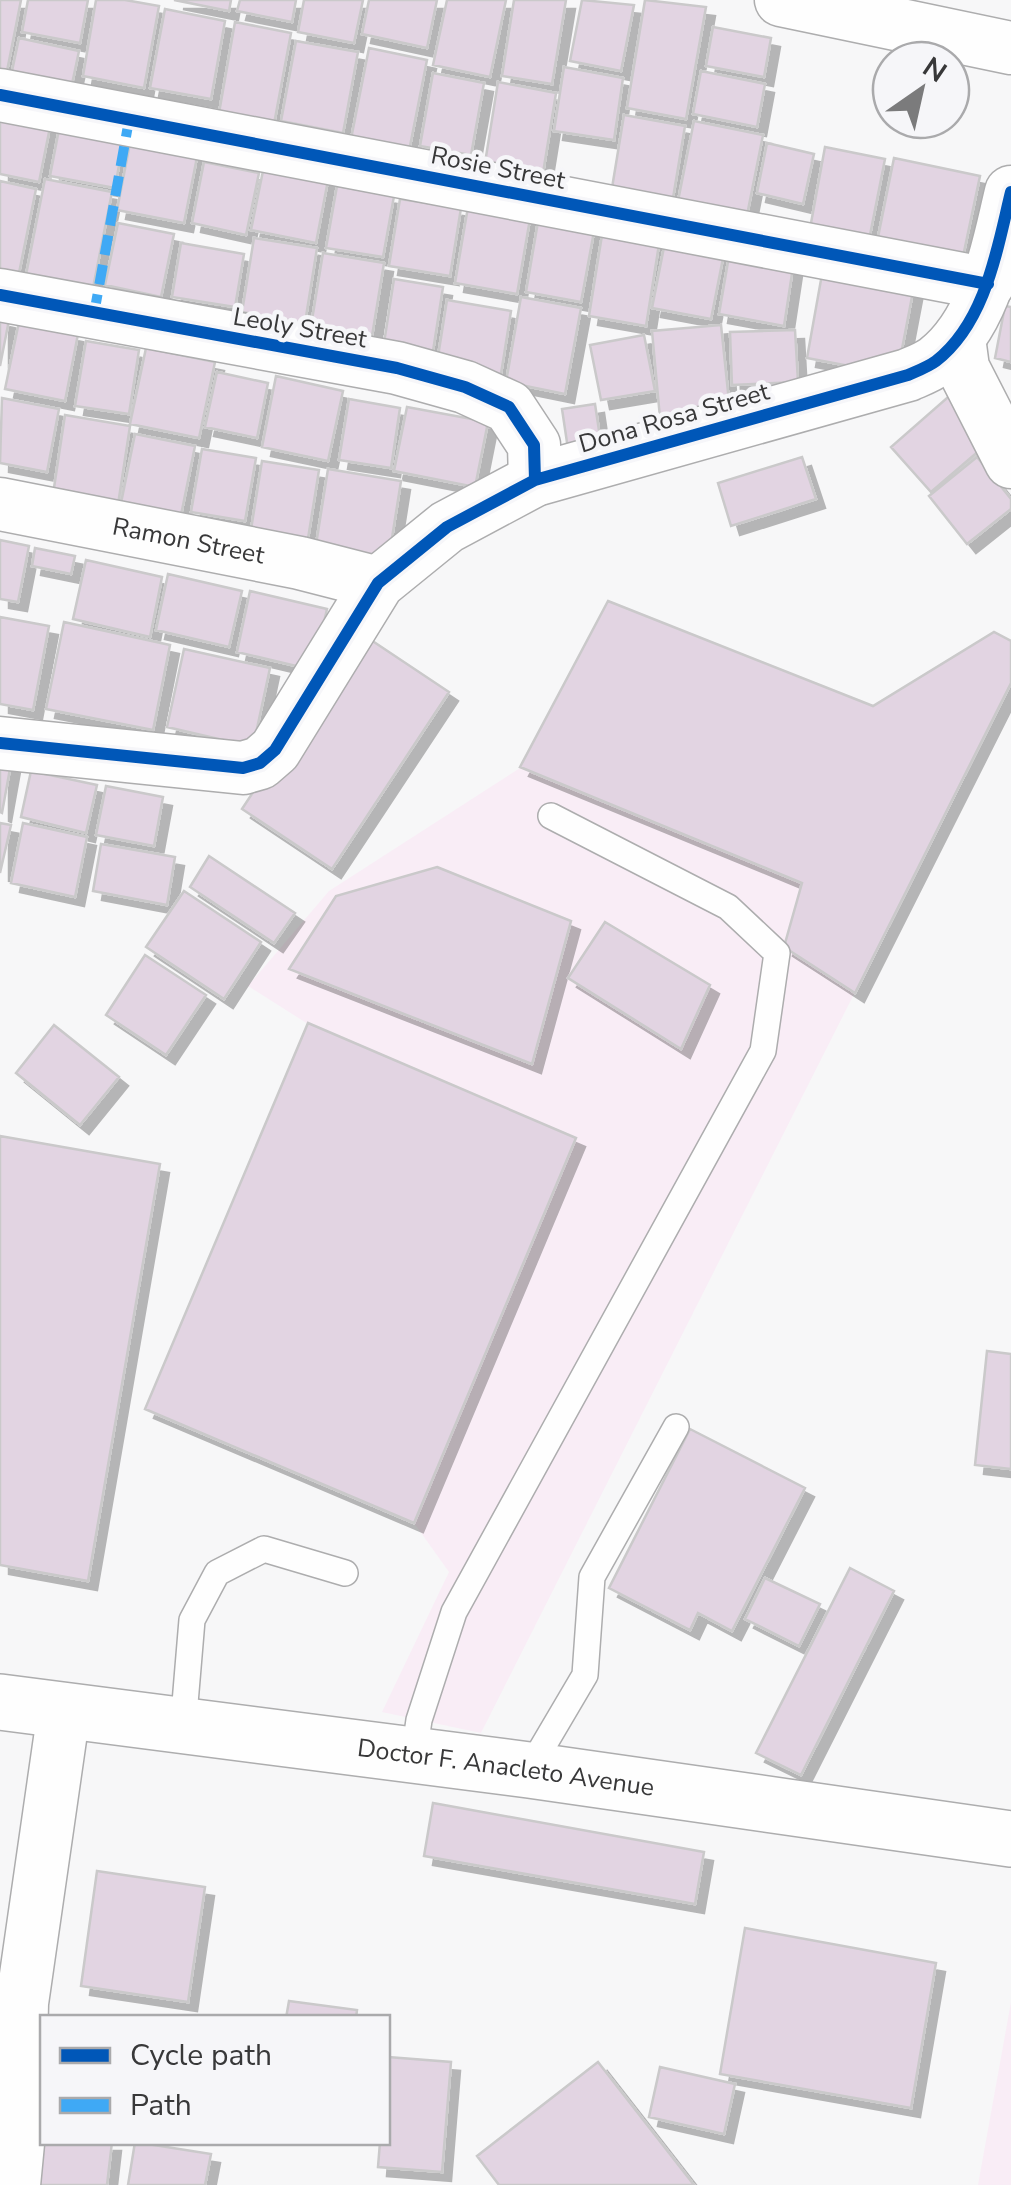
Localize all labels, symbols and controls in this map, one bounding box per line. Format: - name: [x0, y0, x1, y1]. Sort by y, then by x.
- north arrow: [871, 40, 971, 140]
- text: N: [915, 48, 954, 92]
- street label: Rosie Street: [428, 138, 568, 198]
- street label: Leoly Street: [230, 300, 370, 357]
- street label: Dona Rosa Street: [575, 374, 773, 461]
- street label: Ramon Street: [109, 509, 268, 573]
- street label: Doctor F. Anacleto Avenue: [355, 1731, 656, 1805]
- legend: [40, 2015, 390, 2145]
- text: Cycle path: [130, 2035, 272, 2076]
- text: Path: [130, 2085, 192, 2126]

